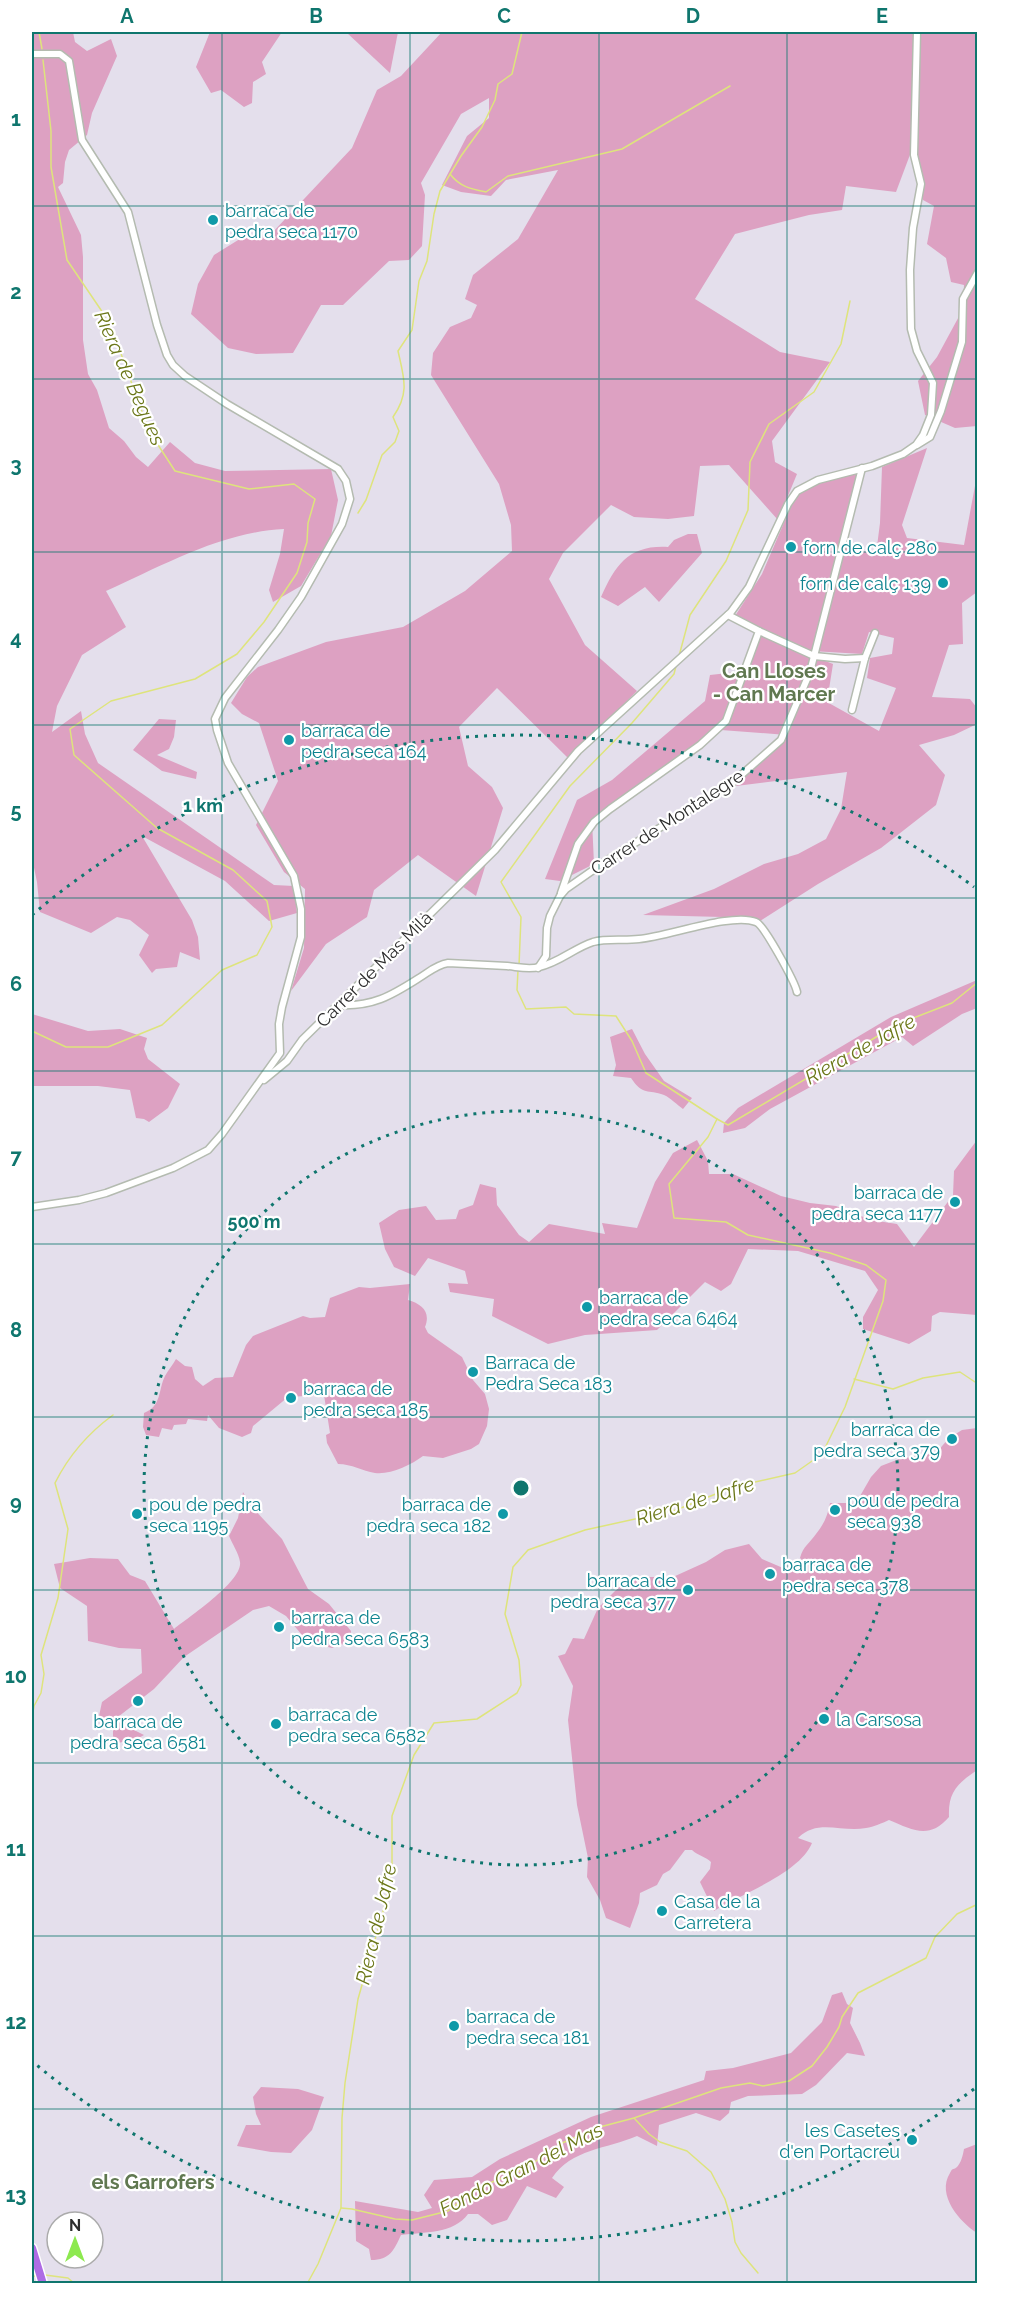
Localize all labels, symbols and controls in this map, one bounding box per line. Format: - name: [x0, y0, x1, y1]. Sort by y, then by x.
- text: A: [120, 4, 134, 28]
- text: B: [309, 4, 323, 28]
- text: C: [497, 4, 511, 28]
- text: D: [686, 4, 700, 28]
- text: E: [876, 4, 888, 28]
- text: 1: [11, 107, 21, 131]
- place label: barraca de pedra seca 1170: [225, 200, 358, 242]
- marker: barraca de pedra seca 1170: [206, 213, 220, 227]
- text: 2: [10, 280, 22, 304]
- water label: Riera de Begues: [89, 307, 171, 450]
- text: 3: [10, 453, 22, 477]
- place label: forn de calç 280: [803, 537, 937, 558]
- marker: forn de calç 280: [784, 540, 798, 554]
- place label: forn de calç 139: [800, 573, 931, 594]
- marker: forn de calç 139: [936, 576, 950, 590]
- text: 4: [10, 626, 22, 650]
- district label: Can Lloses - Can Marcer: [713, 659, 835, 706]
- place label: barraca de pedra seca 164: [301, 720, 427, 762]
- marker: barraca de pedra seca 164: [282, 733, 296, 747]
- street label: Carrer de Montalegre: [587, 765, 748, 879]
- text: 1 km: [183, 795, 223, 816]
- text: 5: [10, 799, 22, 823]
- street label: Carrer de Mas Milà: [312, 907, 436, 1031]
- text: 6: [10, 972, 22, 996]
- water label: Riera de Jafre: [800, 1009, 920, 1089]
- text: 7: [10, 1145, 22, 1169]
- place label: barraca de pedra seca 1177: [811, 1182, 943, 1224]
- marker: barraca de pedra seca 1177: [948, 1195, 962, 1209]
- text: 500 m: [227, 1211, 281, 1232]
- place label: barraca de pedra seca 6464: [599, 1287, 738, 1329]
- marker: barraca de pedra seca 6464: [580, 1300, 594, 1314]
- text: 8: [10, 1318, 22, 1342]
- place label: Barraca de Pedra Seca 183: [485, 1352, 612, 1394]
- marker: Barraca de Pedra Seca 183: [466, 1365, 480, 1379]
- place label: barraca de pedra seca 185: [303, 1378, 428, 1420]
- marker: barraca de pedra seca 185: [284, 1391, 298, 1405]
- place label: barraca de pedra seca 379: [813, 1419, 940, 1461]
- marker: barraca de pedra seca 379: [945, 1432, 959, 1446]
- water label: Riera de Jafre: [633, 1471, 758, 1530]
- centre of rings: [511, 1478, 531, 1498]
- place label: pou de pedra seca 938: [847, 1490, 959, 1532]
- text: 9: [10, 1491, 22, 1515]
- place label: pou de pedra seca 1195: [149, 1494, 261, 1536]
- place label: barraca de pedra seca 182: [366, 1494, 491, 1536]
- marker: pou de pedra seca 938: [828, 1503, 842, 1517]
- marker: pou de pedra seca 1195: [130, 1507, 144, 1521]
- marker: barraca de pedra seca 182: [496, 1507, 510, 1521]
- place label: barraca de pedra seca 378: [782, 1554, 909, 1596]
- marker: barraca de pedra seca 378: [763, 1567, 777, 1581]
- place label: barraca de pedra seca 377: [550, 1570, 676, 1612]
- marker: barraca de pedra seca 377: [681, 1583, 695, 1597]
- place label: barraca de pedra seca 6583: [291, 1607, 429, 1649]
- marker: barraca de pedra seca 6583: [272, 1620, 286, 1634]
- text: 10: [5, 1664, 27, 1688]
- marker: barraca de pedra seca 6581: [131, 1694, 145, 1708]
- place label: barraca de pedra seca 6582: [288, 1704, 426, 1746]
- place label: la Carsosa: [836, 1709, 922, 1730]
- place label: barraca de pedra seca 6581: [70, 1711, 206, 1753]
- marker: la Carsosa: [817, 1712, 831, 1726]
- marker: barraca de pedra seca 6582: [269, 1717, 283, 1731]
- text: 11: [6, 1837, 26, 1861]
- water label: Riera de Jafre: [350, 1861, 402, 1987]
- place label: Casa de la Carretera: [674, 1891, 760, 1933]
- marker: Casa de la Carretera: [655, 1904, 669, 1918]
- place label: barraca de pedra seca 181: [466, 2006, 589, 2048]
- text: 12: [5, 2010, 27, 2034]
- marker: barraca de pedra seca 181: [447, 2019, 461, 2033]
- water label: Fondo Gran del Mas: [435, 2117, 607, 2221]
- place label: les Casetes d'en Portacreu: [779, 2120, 900, 2162]
- marker: les Casetes d'en Portacreu: [905, 2133, 919, 2147]
- district label: els Garrofers: [91, 2170, 215, 2194]
- text: 13: [5, 2183, 27, 2207]
- north arrow: [45, 2210, 105, 2270]
- text: N: [69, 2216, 81, 2235]

